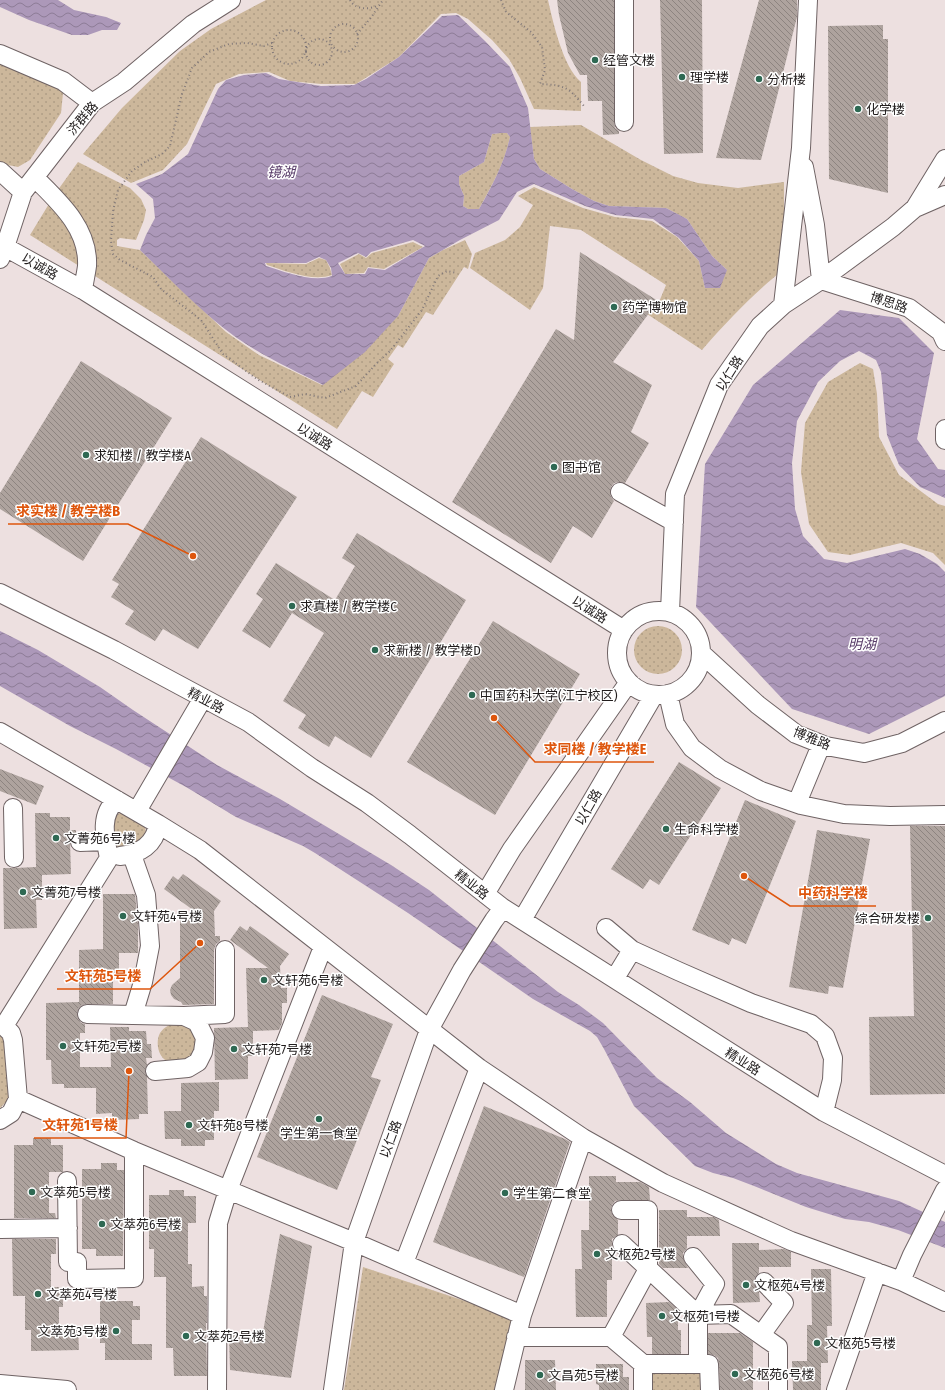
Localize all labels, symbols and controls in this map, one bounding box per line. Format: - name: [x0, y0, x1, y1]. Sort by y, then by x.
- place label: 经管文楼: [603, 53, 655, 68]
- marker: 经管文楼: [590, 55, 600, 65]
- place label: 理学楼: [690, 70, 729, 85]
- marker: 理学楼: [677, 72, 687, 82]
- place label: 分析楼: [767, 72, 806, 87]
- marker: 分析楼: [754, 74, 764, 84]
- street label: 济群路: [64, 99, 101, 138]
- place label: 化学楼: [866, 102, 905, 117]
- marker: 化学楼: [853, 104, 863, 114]
- water label: 镜湖: [267, 164, 297, 181]
- street label: 以诚路: [19, 250, 60, 283]
- street label: 博思路: [868, 289, 910, 316]
- place label: 药学博物馆: [622, 300, 687, 315]
- marker: 药学博物馆: [609, 302, 619, 312]
- street label: 以仁路: [713, 353, 746, 394]
- street label: 以诚路: [294, 420, 335, 453]
- place label: 求知楼 / 教学楼A: [94, 448, 191, 463]
- marker: 求知楼 / 教学楼A: [81, 450, 91, 460]
- place label: 图书馆: [562, 460, 601, 475]
- marker: 图书馆: [549, 462, 559, 472]
- callout: 求实楼 / 教学楼B: [8, 498, 128, 524]
- text: 求实楼 / 教学楼B: [16, 503, 120, 520]
- street label: 以诚路: [569, 593, 610, 626]
- place label: 求真楼 / 教学楼C: [300, 599, 397, 614]
- marker: 求真楼 / 教学楼C: [287, 601, 297, 611]
- water label: 明湖: [848, 636, 878, 653]
- place label: 求新楼 / 教学楼D: [383, 643, 481, 658]
- marker: 求新楼 / 教学楼D: [370, 645, 380, 655]
- street label: 精业路: [185, 685, 227, 716]
- place label: 中国药科大学(江宁校区): [480, 688, 618, 703]
- marker: 中国药科大学(江宁校区): [467, 690, 477, 700]
- street label: 博雅路: [791, 724, 833, 753]
- callout: 求同楼 / 教学楼E: [535, 736, 654, 762]
- text: 求同楼 / 教学楼E: [543, 741, 647, 758]
- street label: 以仁路: [572, 787, 605, 828]
- place label: 生命科学楼: [674, 822, 739, 837]
- marker: 生命科学楼: [661, 824, 671, 834]
- place label: 文菁苑6号楼: [64, 831, 135, 846]
- marker: 文菁苑6号楼: [51, 833, 61, 843]
- street label: 精业路: [452, 866, 492, 902]
- callout: 中药科学楼: [790, 880, 876, 906]
- place label: 文菁苑7号楼: [31, 885, 101, 900]
- text: 中药科学楼: [798, 885, 868, 902]
- marker: 文菁苑7号楼: [18, 887, 28, 897]
- place label: 文轩苑4号楼: [131, 909, 202, 924]
- marker: 文轩苑4号楼: [118, 911, 128, 921]
- place label: 综合研发楼: [855, 911, 920, 926]
- marker: 综合研发楼: [923, 913, 933, 923]
- callout: 文轩苑5号楼: [57, 963, 150, 989]
- text: 文轩苑5号楼: [65, 968, 141, 985]
- place label: 文轩苑6号楼: [272, 973, 343, 988]
- marker: 文轩苑6号楼: [259, 975, 269, 985]
- place label: 文轩苑2号楼: [71, 1039, 142, 1054]
- marker: 文轩苑2号楼: [58, 1041, 68, 1051]
- place label: 文轩苑7号楼: [242, 1042, 312, 1057]
- marker: 文轩苑7号楼: [229, 1044, 239, 1054]
- street label: 精业路: [722, 1045, 763, 1078]
- callout: 文轩苑1号楼: [34, 1112, 126, 1138]
- marker: 学生第一食堂: [314, 1114, 324, 1124]
- text: 文轩苑1号楼: [42, 1117, 118, 1134]
- place label: 文轩苑8号楼: [197, 1118, 269, 1133]
- street label: 以仁路: [377, 1118, 404, 1160]
- marker: 文轩苑8号楼: [184, 1120, 194, 1130]
- place label: 学生第一食堂: [280, 1126, 358, 1141]
- place label: 文萃苑5号楼: [40, 1185, 111, 1200]
- place label: 学生第二食堂: [513, 1186, 591, 1201]
- marker: 文萃苑5号楼: [27, 1187, 37, 1197]
- marker: 学生第二食堂: [500, 1188, 510, 1198]
- place label: 文萃苑6号楼: [110, 1217, 181, 1232]
- marker: 文萃苑6号楼: [97, 1219, 107, 1229]
- place label: 文枢苑2号楼: [605, 1247, 676, 1262]
- marker: 文枢苑2号楼: [592, 1249, 602, 1259]
- place label: 文枢苑4号楼: [754, 1278, 825, 1293]
- marker: 文枢苑4号楼: [741, 1280, 751, 1290]
- place label: 文萃苑4号楼: [46, 1287, 117, 1302]
- marker: 文萃苑4号楼: [33, 1289, 43, 1299]
- place label: 文枢苑1号楼: [670, 1309, 740, 1324]
- marker: 文枢苑1号楼: [657, 1311, 667, 1321]
- place label: 文萃苑3号楼: [37, 1324, 108, 1339]
- marker: 文萃苑3号楼: [111, 1326, 121, 1336]
- place label: 文萃苑2号楼: [194, 1329, 265, 1344]
- marker: 文萃苑2号楼: [181, 1331, 191, 1341]
- place label: 文枢苑5号楼: [825, 1336, 896, 1351]
- marker: 文枢苑5号楼: [812, 1338, 822, 1348]
- place label: 文枢苑6号楼: [743, 1367, 814, 1382]
- place label: 文昌苑5号楼: [548, 1368, 619, 1383]
- marker: 文枢苑6号楼: [730, 1369, 740, 1379]
- marker: 文昌苑5号楼: [535, 1370, 545, 1380]

